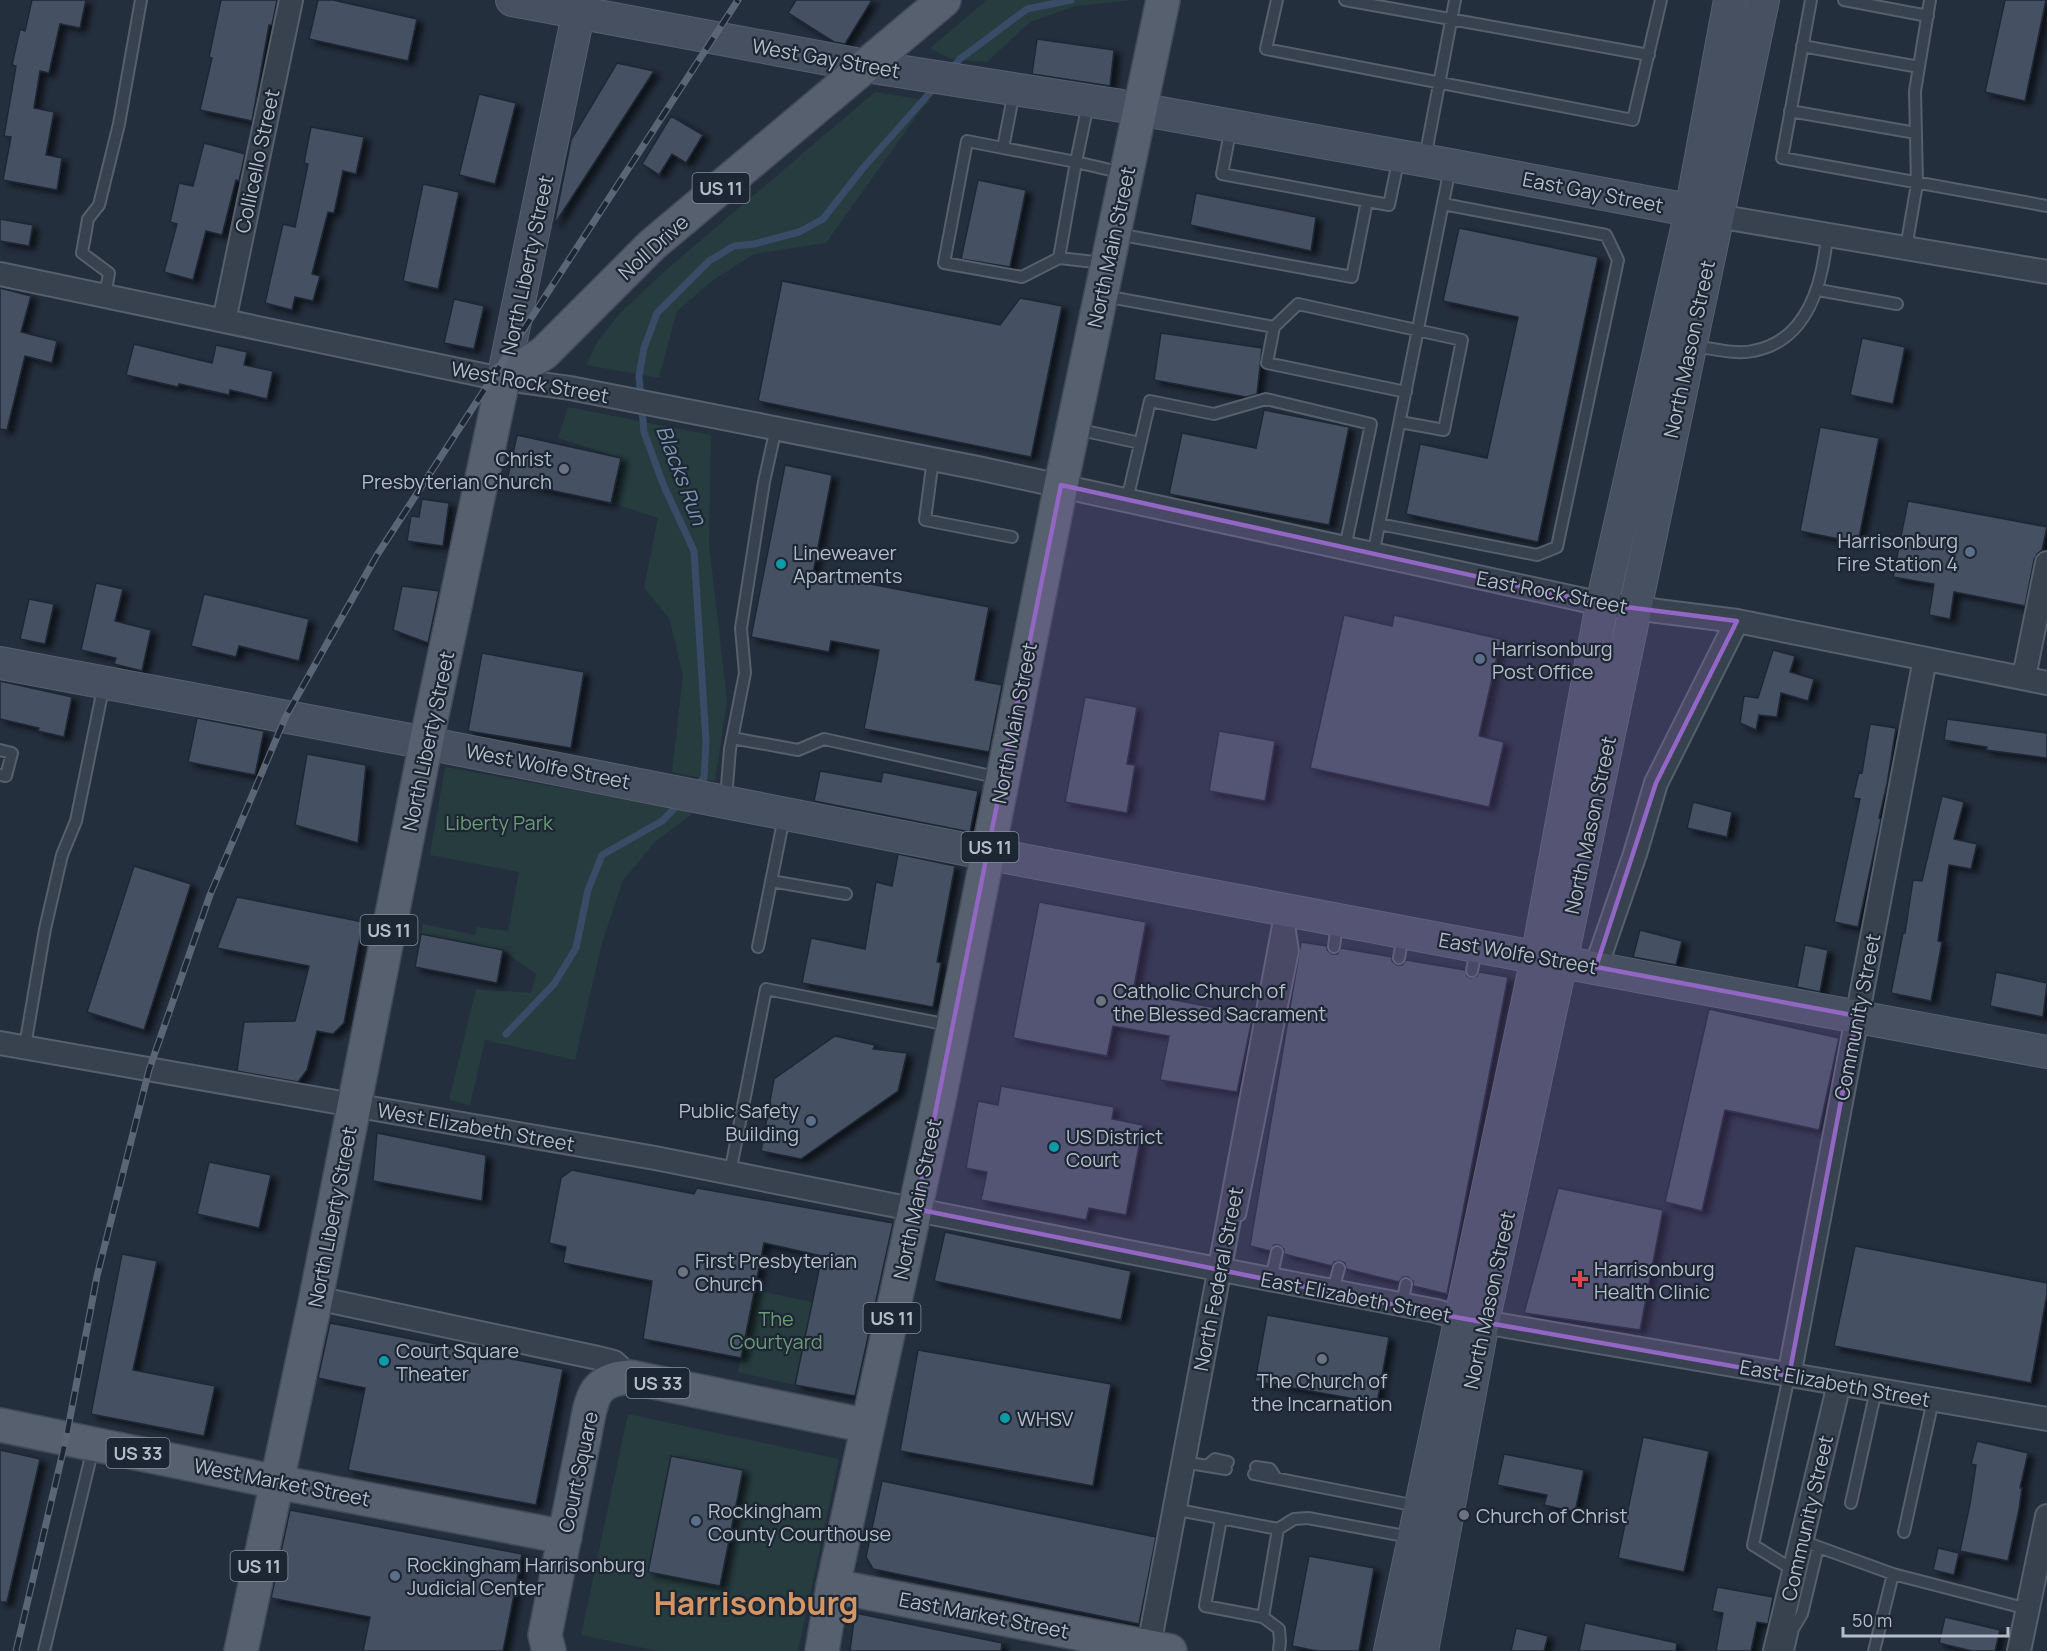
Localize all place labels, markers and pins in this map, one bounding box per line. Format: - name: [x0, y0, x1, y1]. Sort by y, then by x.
- place label: Christ Presbyterian Church: [362, 445, 552, 495]
- marker: Christ Presbyterian Church: [557, 462, 571, 476]
- place label: Harrisonburg Fire Station 4: [1837, 527, 1958, 577]
- place label: Lineweaver Apartments: [793, 539, 903, 589]
- marker: Harrisonburg Fire Station 4: [1963, 545, 1977, 559]
- marker: Lineweaver Apartments: [774, 557, 788, 571]
- place label: Harrisonburg Post Office: [1492, 635, 1612, 685]
- marker: Harrisonburg Post Office: [1473, 652, 1487, 666]
- place label: Catholic Church of the Blessed Sacrament: [1113, 977, 1326, 1027]
- marker: Catholic Church of the Blessed Sacrament: [1094, 994, 1108, 1008]
- place label: Public Safety Building: [679, 1097, 799, 1147]
- marker: Public Safety Building: [804, 1114, 818, 1128]
- place label: US District Court: [1066, 1123, 1163, 1173]
- marker: US District Court: [1047, 1140, 1061, 1154]
- place label: First Presbyterian Church: [695, 1247, 857, 1297]
- place label: Harrisonburg Health Clinic: [1594, 1255, 1714, 1305]
- marker: First Presbyterian Church: [676, 1265, 690, 1279]
- marker: Harrisonburg Health Clinic: [1571, 1270, 1589, 1288]
- place label: Court Square Theater: [396, 1337, 519, 1387]
- marker: The Church of the Incarnation: [1315, 1352, 1329, 1366]
- marker: Court Square Theater: [377, 1354, 391, 1368]
- place label: The Church of the Incarnation: [1252, 1367, 1392, 1417]
- place label: WHSV: [1017, 1405, 1073, 1432]
- marker: WHSV: [998, 1411, 1012, 1425]
- place label: Rockingham County Courthouse: [708, 1497, 891, 1547]
- place label: Church of Christ: [1476, 1502, 1628, 1529]
- marker: Church of Christ: [1457, 1508, 1471, 1522]
- marker: Rockingham County Courthouse: [689, 1514, 703, 1528]
- place label: Rockingham Harrisonburg Judicial Center: [407, 1551, 645, 1601]
- marker: Rockingham Harrisonburg Judicial Center: [388, 1569, 402, 1583]

